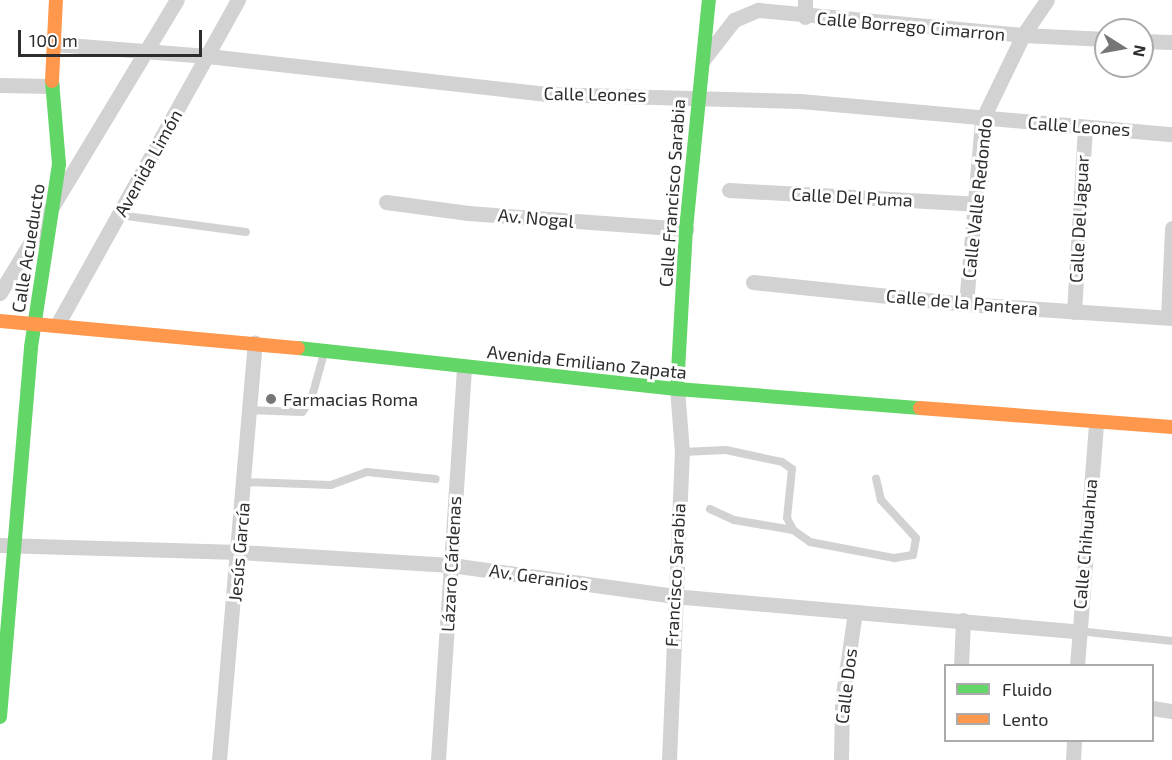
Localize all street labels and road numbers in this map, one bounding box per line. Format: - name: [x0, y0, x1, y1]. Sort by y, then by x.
- street label: Calle Borrego Cimarron: [816, 7, 1006, 45]
- street label: Calle Leones: [543, 82, 647, 106]
- street label: Calle Francisco Sarabia: [655, 98, 689, 288]
- street label: Avenida Limón: [110, 106, 186, 220]
- street label: Calle Leones: [1027, 112, 1131, 140]
- street label: Calle Valle Redondo: [958, 117, 996, 279]
- street label: Calle Del Jaguar: [1065, 154, 1093, 284]
- street label: Calle Acueducto: [7, 182, 49, 314]
- street label: Calle Del Puma: [791, 183, 913, 211]
- street label: Av. Nogal: [497, 204, 575, 232]
- street label: Calle de la Pantera: [885, 285, 1039, 319]
- street label: Avenida Emiliano Zapata: [486, 341, 688, 383]
- street label: Calle Chihuahua: [1069, 478, 1101, 610]
- street label: Lázaro Cárdenas: [437, 495, 465, 633]
- street label: Jesús García: [224, 501, 254, 603]
- street label: Francisco Sarabia: [660, 503, 690, 647]
- street label: Av. Geranios: [488, 559, 590, 595]
- street label: Calle Dos: [831, 647, 861, 725]

